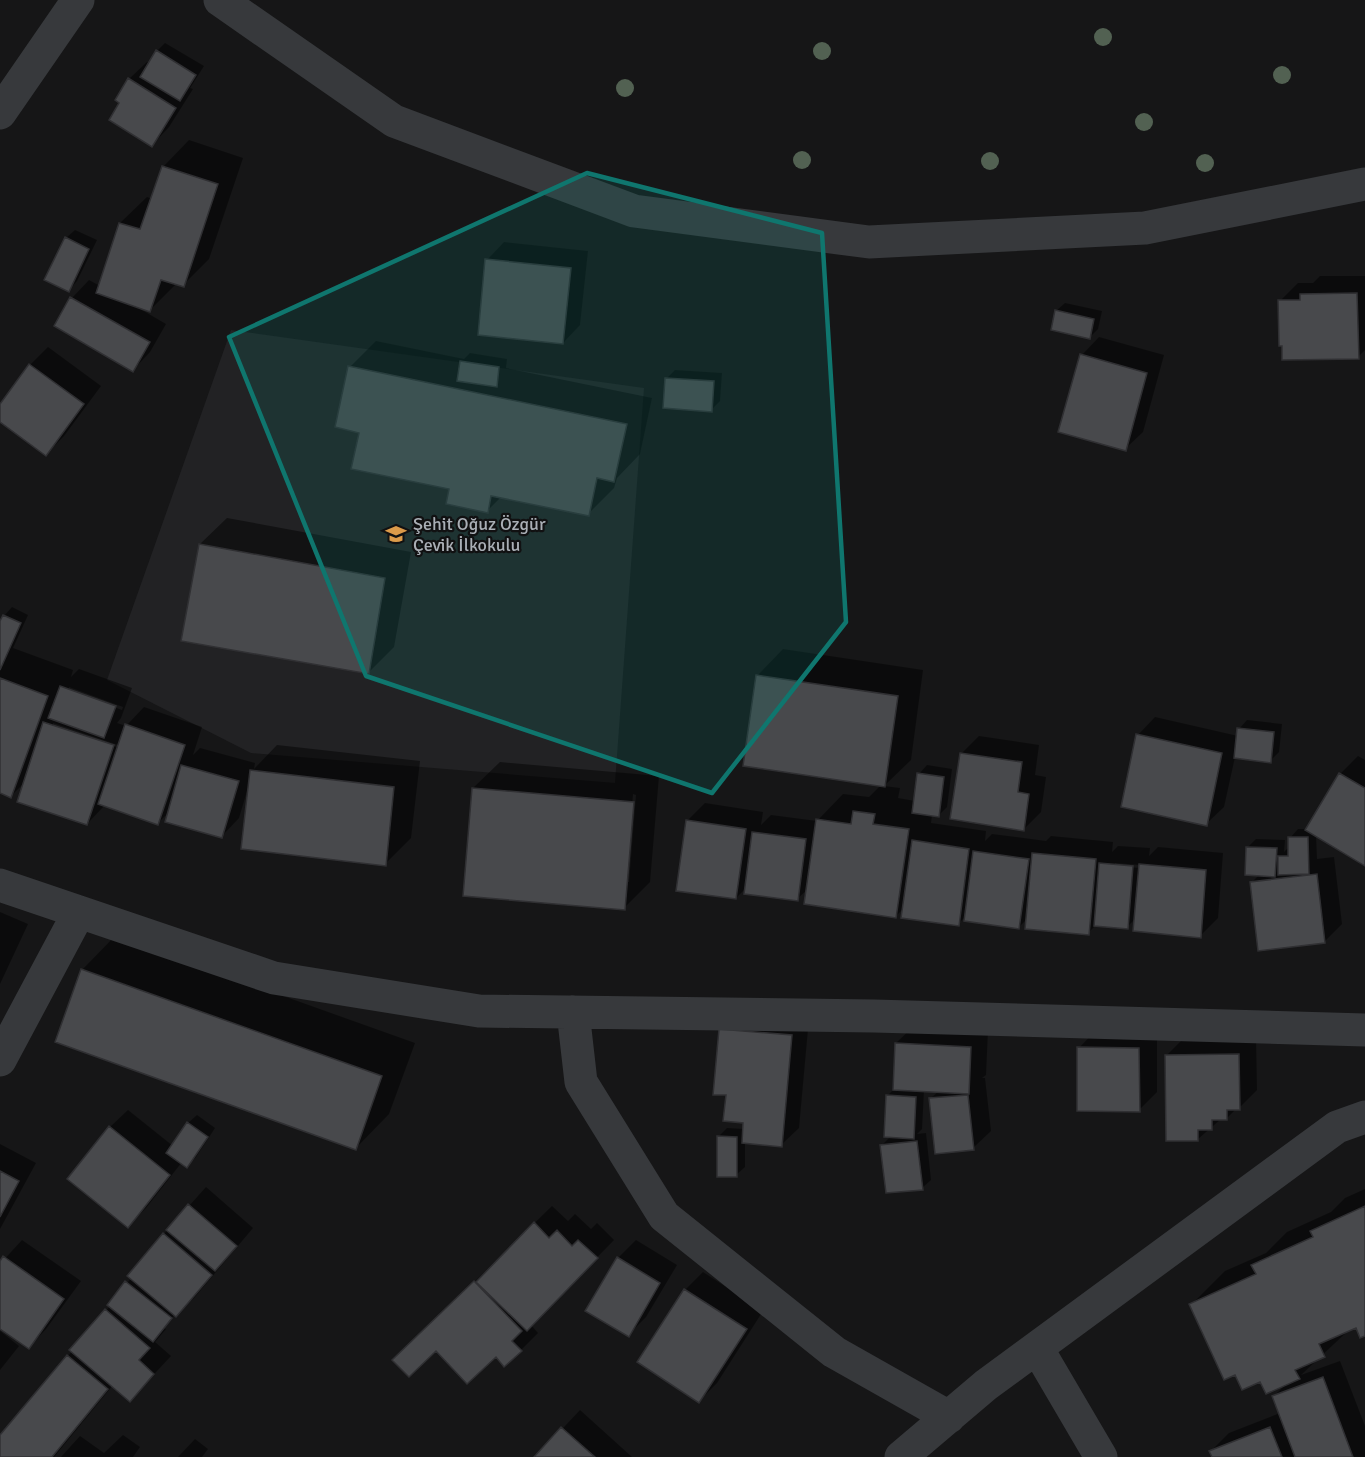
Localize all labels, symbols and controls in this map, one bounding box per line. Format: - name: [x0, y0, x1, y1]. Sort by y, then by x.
- place label: Şehit Oğuz Özgür Çevik İlkokulu: [413, 513, 546, 556]
- school or university icon: Şehit Oğuz Özgür Çevik İlkokulu: [384, 522, 408, 546]

